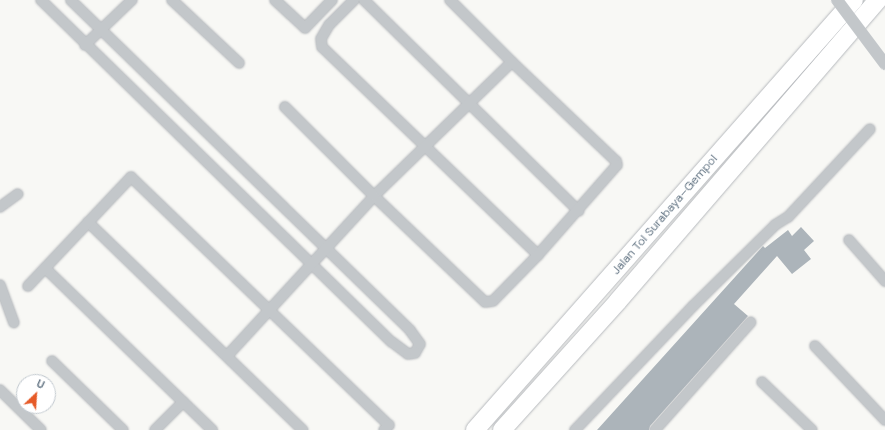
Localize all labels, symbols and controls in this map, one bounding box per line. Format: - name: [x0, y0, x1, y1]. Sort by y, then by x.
- street label: Jalan Tol Surabaya–Gempol: [609, 152, 721, 278]
- north arrow: [16, 374, 56, 414]
- text: U: [34, 376, 47, 392]

